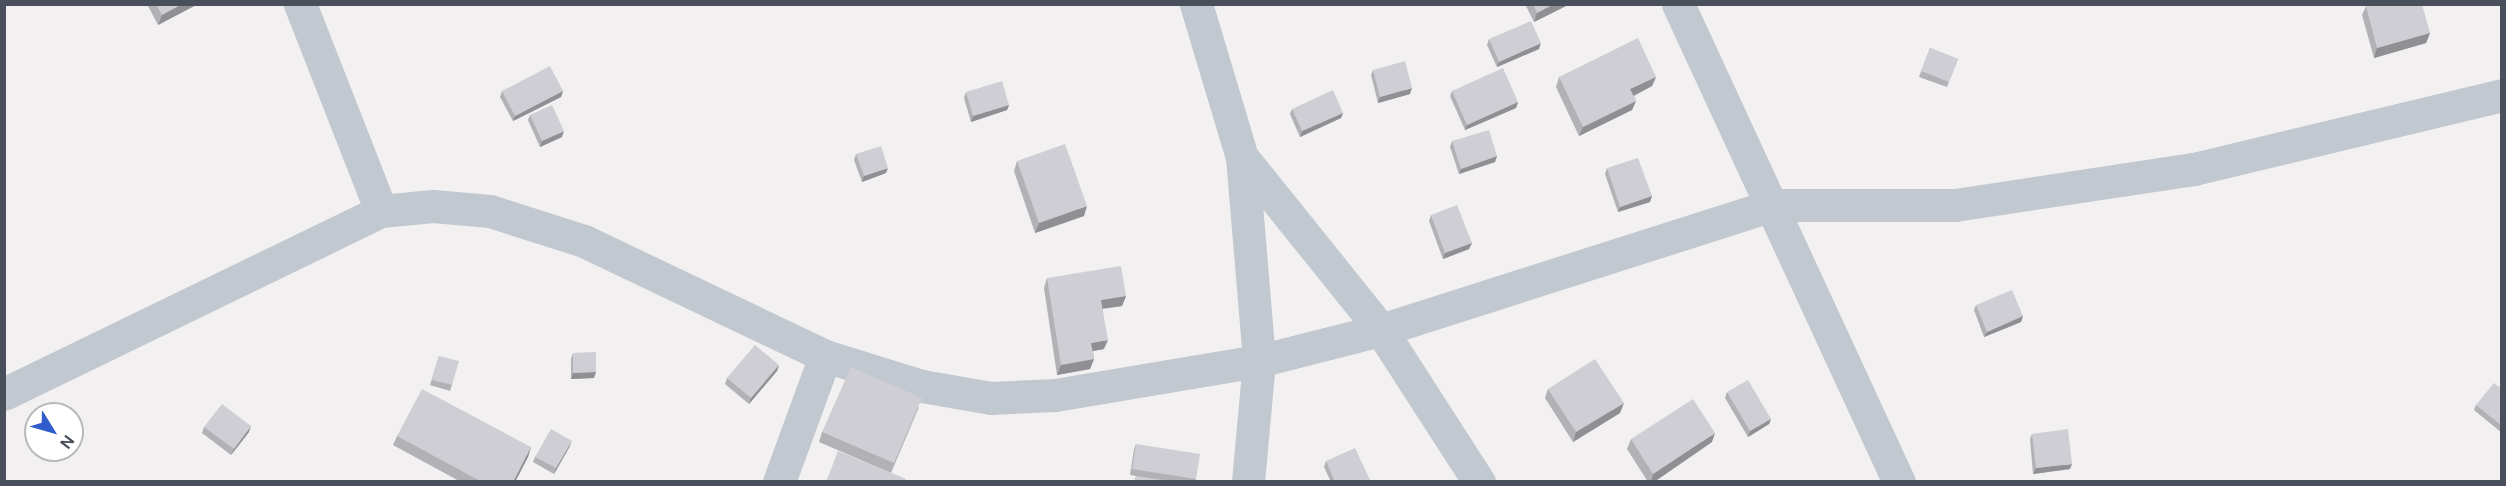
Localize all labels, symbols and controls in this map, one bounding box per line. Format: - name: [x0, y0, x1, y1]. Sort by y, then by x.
- north arrow: [24, 402, 84, 462]
- text: N: [55, 431, 79, 453]

